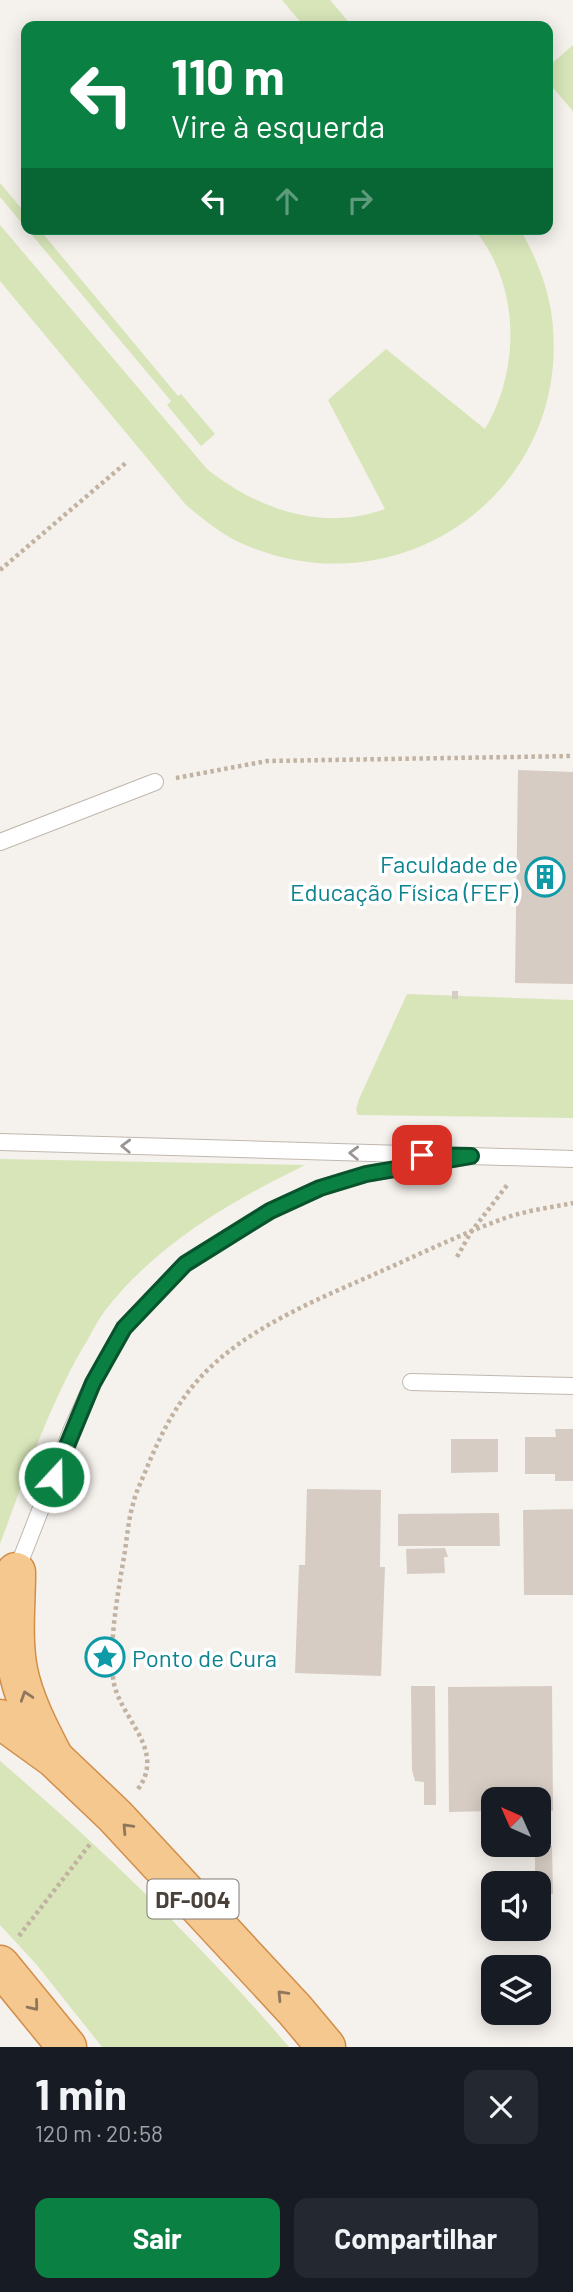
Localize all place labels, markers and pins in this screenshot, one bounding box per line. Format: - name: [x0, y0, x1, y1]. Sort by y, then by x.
- place label: Faculdade de Educação Física (FEF): [290, 849, 519, 906]
- building icon: Faculdade de Educação Física (FEF): [524, 856, 566, 898]
- pin: [392, 1125, 452, 1185]
- place icon: Ponto de Cura: [84, 1636, 126, 1678]
- place label: Ponto de Cura: [132, 1643, 277, 1672]

